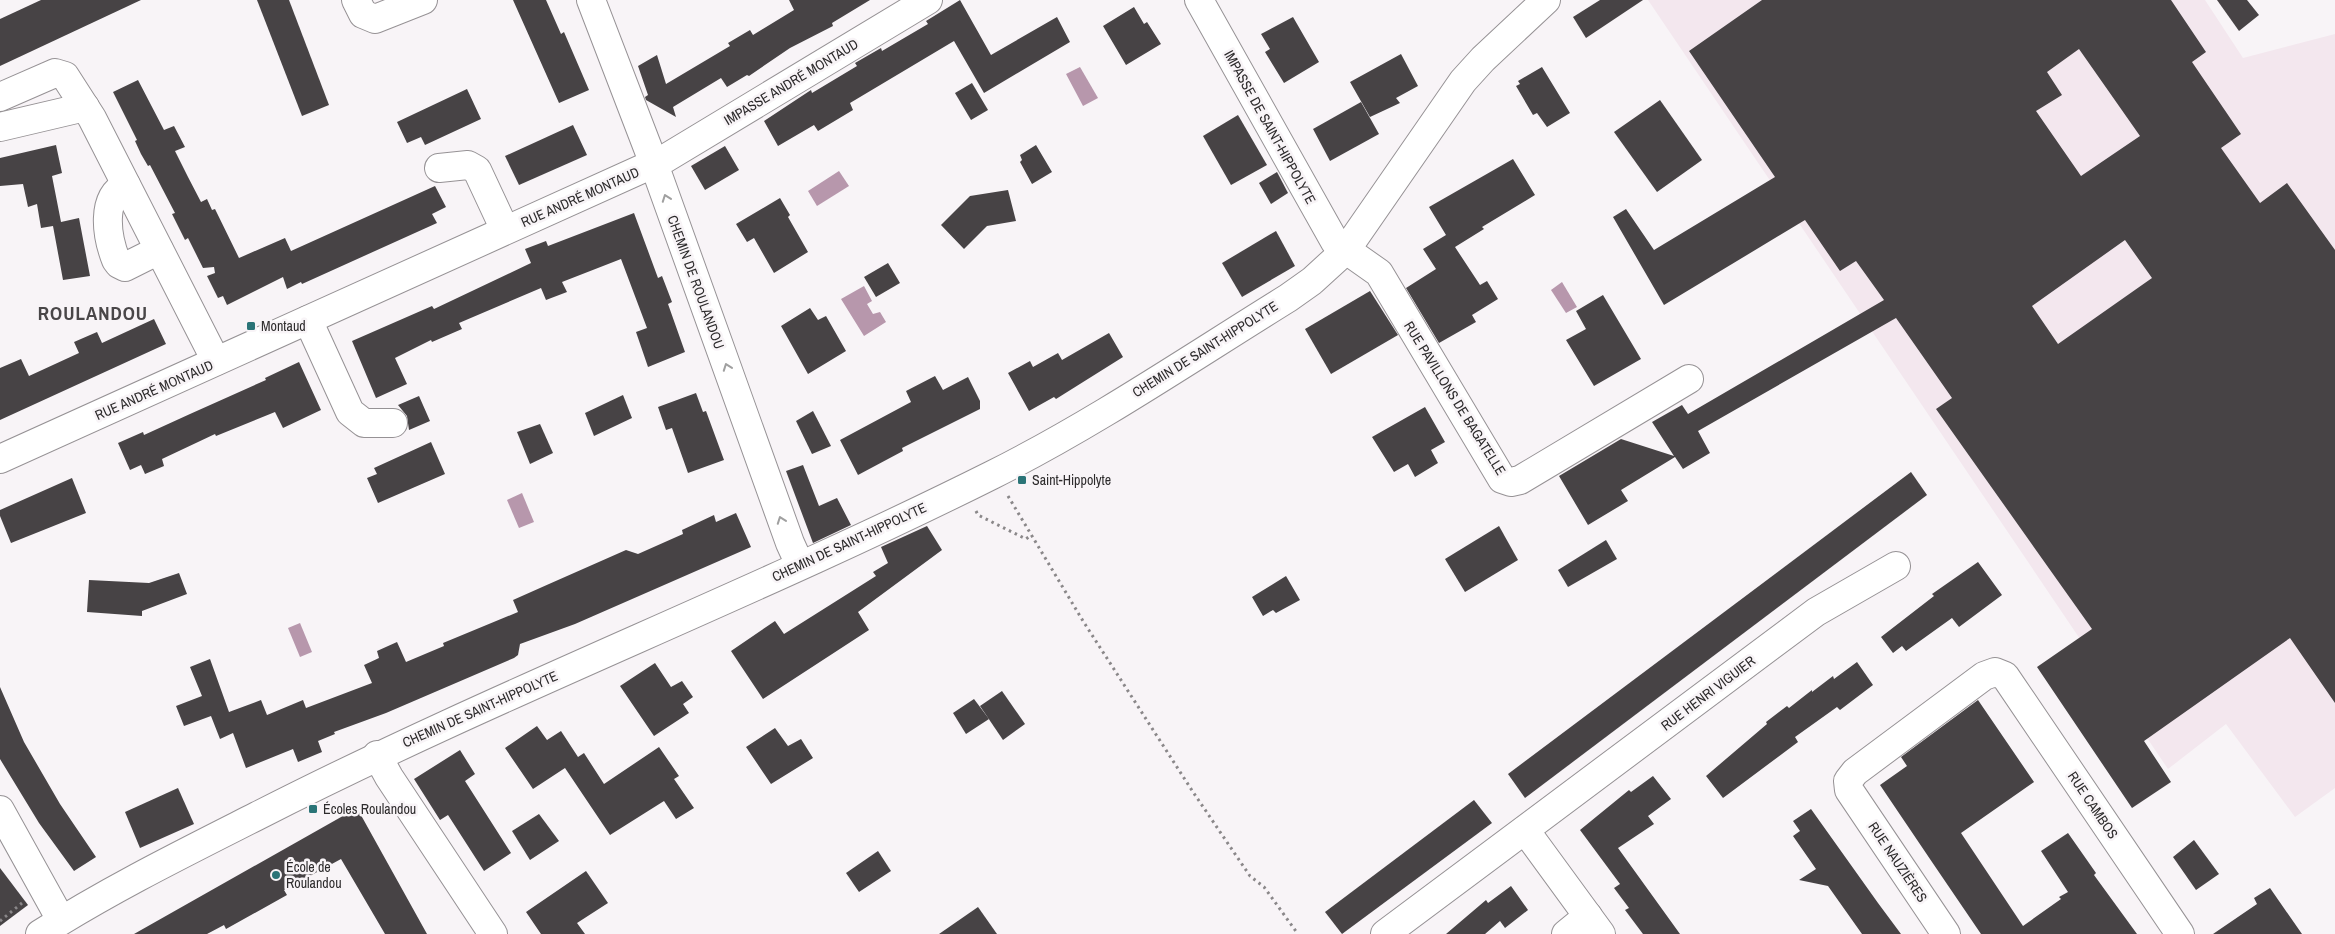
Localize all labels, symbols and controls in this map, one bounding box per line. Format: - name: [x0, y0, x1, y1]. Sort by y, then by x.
- street label: IMPASSE ANDRÉ MONTAUD: [721, 35, 861, 129]
- street label: IMPASSE DE SAINT-HIPPOLYTE: [1220, 47, 1320, 207]
- street label: RUE ANDRÉ MONTAUD: [518, 163, 642, 231]
- one-way arrow: [662, 194, 672, 202]
- street label: CHEMIN DE ROULANDOU: [663, 213, 729, 351]
- street label: CHEMIN DE SAINT-HIPPOLYTE: [1129, 297, 1281, 401]
- district label: ROULANDOU: [38, 300, 148, 326]
- place label: Montaud: [261, 317, 306, 335]
- street label: RUE PAVILLONS DE BAGATELLE: [1400, 318, 1510, 478]
- marker: Montaud: [245, 320, 257, 332]
- street label: RUE ANDRÉ MONTAUD: [92, 356, 216, 424]
- one-way arrow: [723, 363, 733, 372]
- place label: Saint-Hippolyte: [1032, 471, 1111, 489]
- marker: Saint-Hippolyte: [1016, 474, 1028, 486]
- street label: CHEMIN DE SAINT-HIPPOLYTE: [769, 498, 929, 586]
- one-way arrow: [777, 516, 787, 525]
- street label: RUE HENRI VIGUIER: [1657, 652, 1759, 734]
- street label: CHEMIN DE SAINT-HIPPOLYTE: [400, 667, 560, 751]
- street label: RUE CAMBOS: [2064, 768, 2122, 842]
- place label: Écoles Roulandou: [323, 800, 416, 818]
- marker: Écoles Roulandou: [307, 803, 319, 815]
- street label: RUE NAUZIÈRES: [1864, 818, 1932, 906]
- place label: École de Roulandou: [286, 858, 342, 892]
- marker: École de Roulandou: [270, 869, 282, 881]

